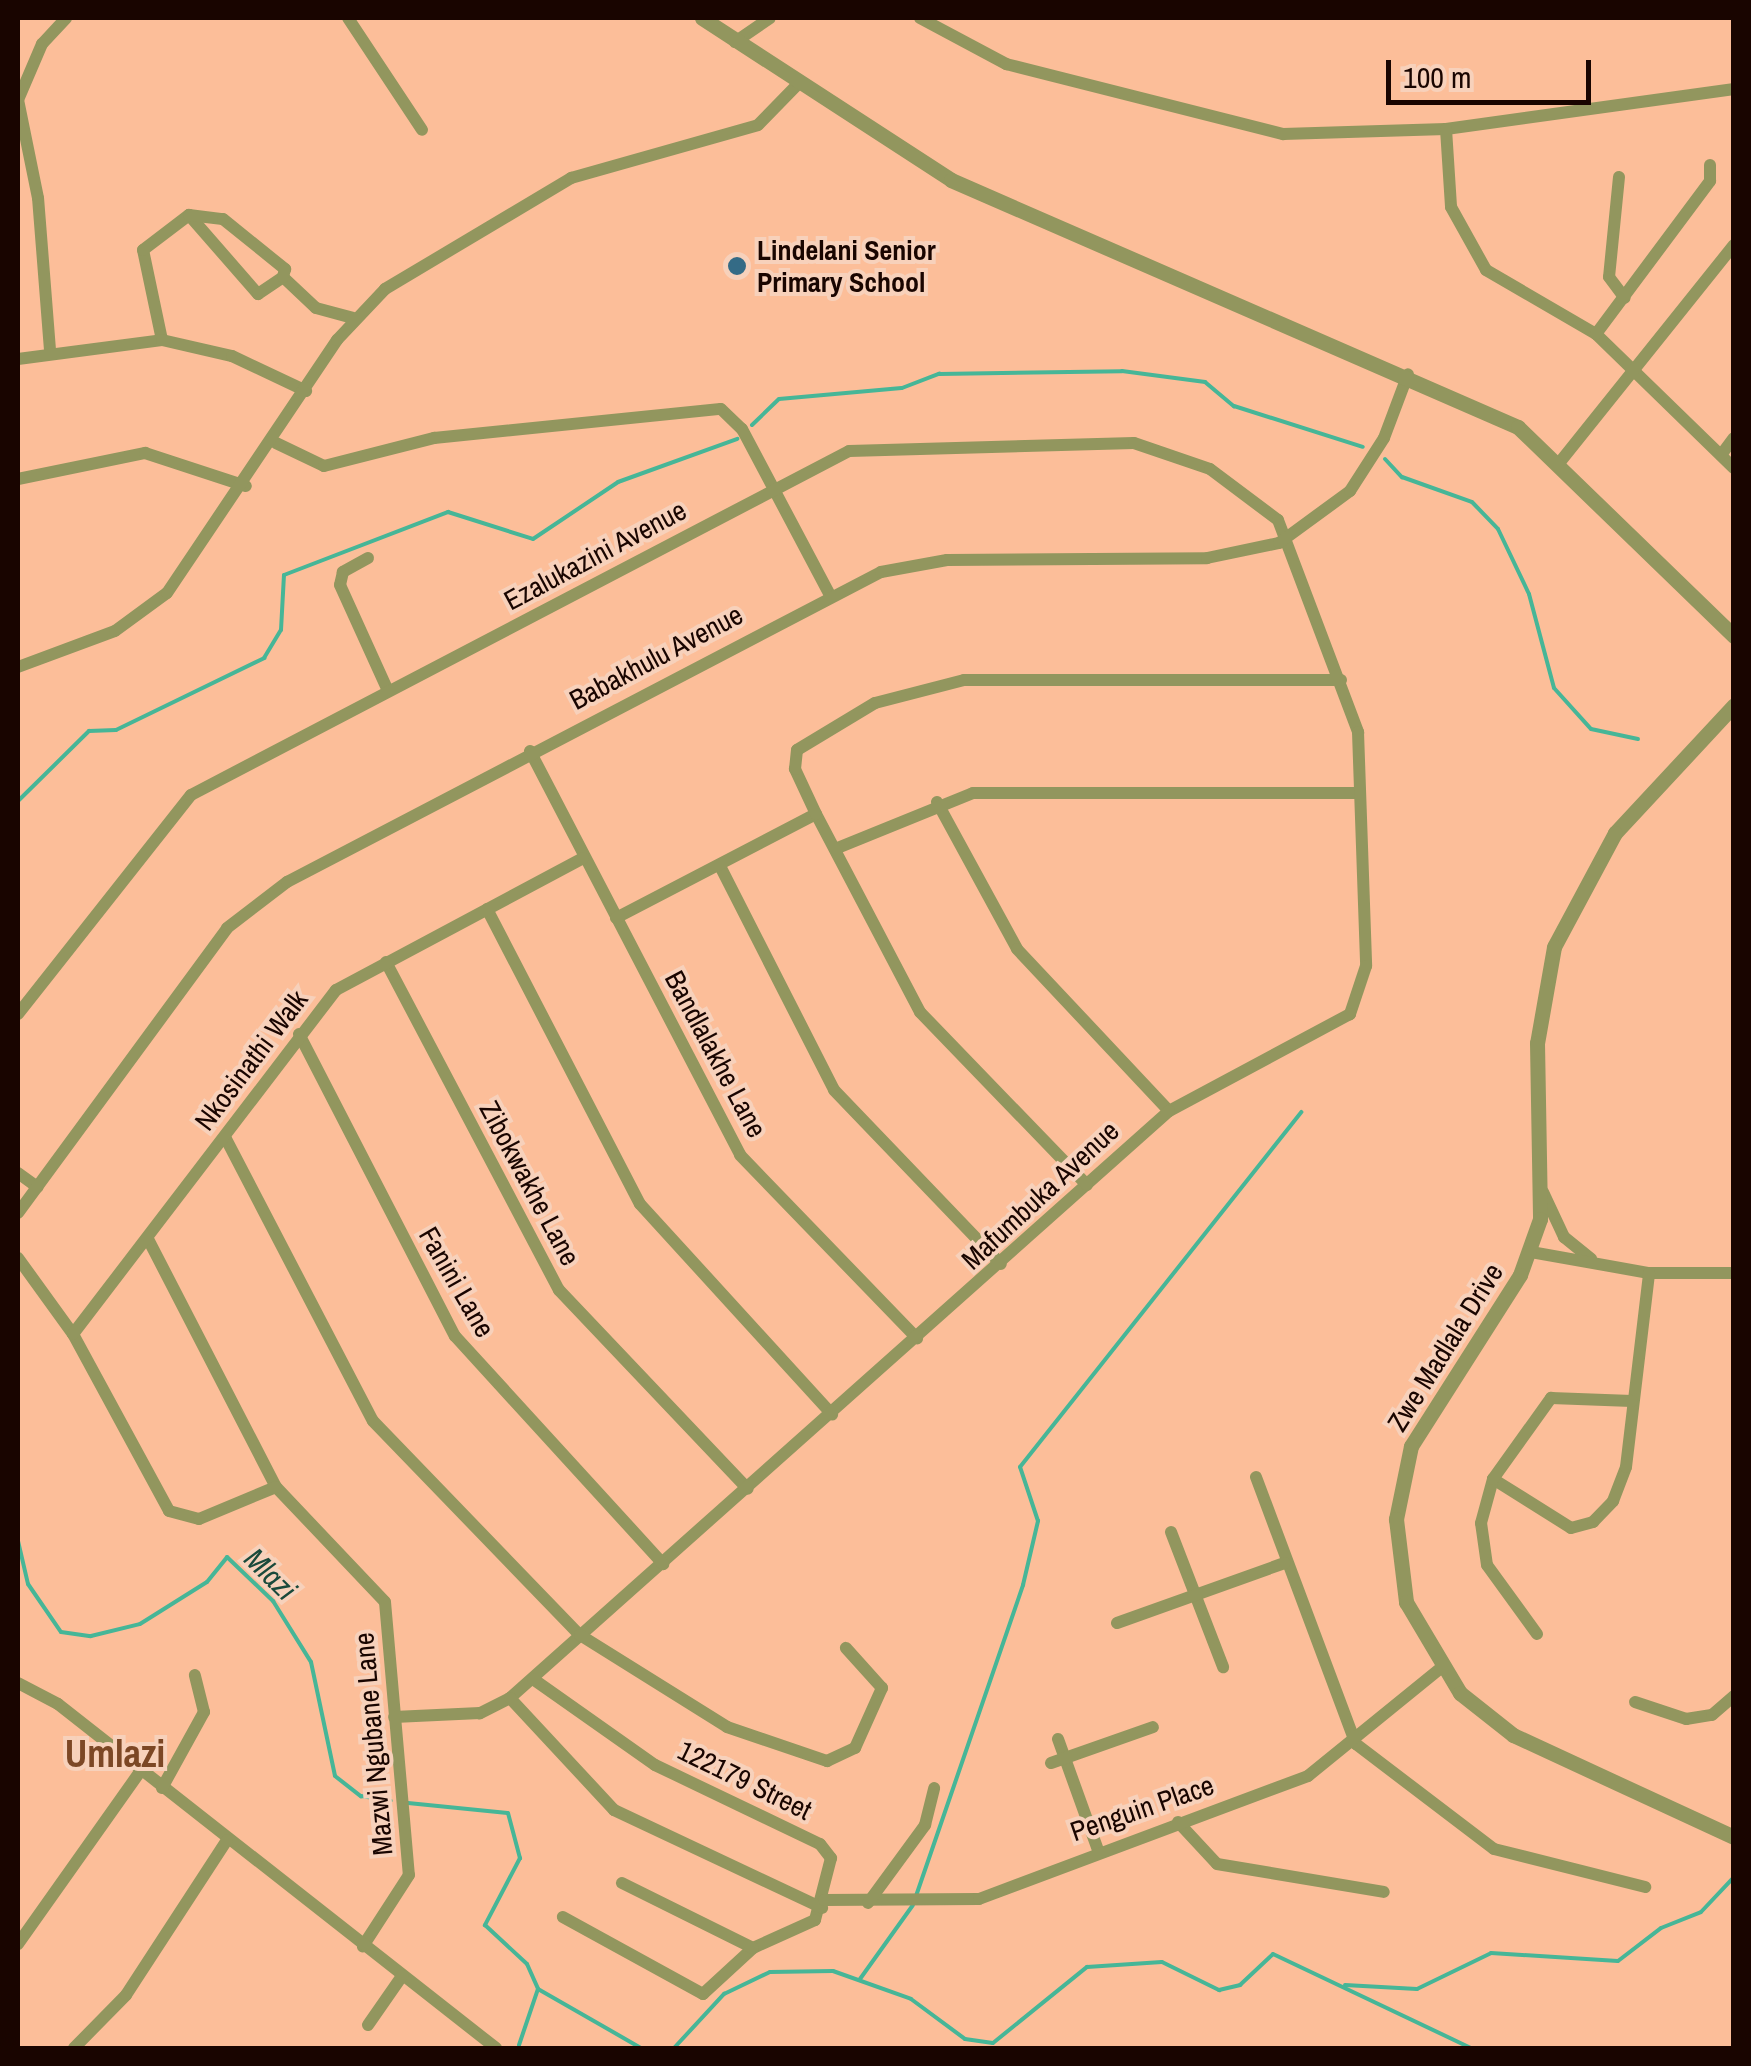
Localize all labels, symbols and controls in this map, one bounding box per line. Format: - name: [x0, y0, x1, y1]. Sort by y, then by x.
- scale bar: [1391, 40, 1596, 102]
- text: 100 m: [1403, 57, 1471, 97]
- place label: Lindelani Senior Primary School: [757, 233, 936, 299]
- marker: Lindelani Senior Primary School: [726, 255, 748, 277]
- street label: Ezalukazini Avenue: [498, 493, 692, 617]
- street label: Babakhulu Avenue: [563, 597, 749, 717]
- street label: Bandlalakhe Lane: [658, 965, 774, 1143]
- street label: Nkosinathi Walk: [188, 983, 314, 1137]
- street label: Zibokwakhe Lane: [473, 1095, 587, 1271]
- street label: Mafumbuka Avenue: [954, 1113, 1126, 1277]
- street label: Fanini Lane: [412, 1221, 502, 1343]
- street label: Zwe Madlala Drive: [1380, 1257, 1510, 1437]
- water label: Mlazi: [237, 1540, 305, 1608]
- street label: Mazwi Ngubane Lane: [347, 1631, 399, 1857]
- district label: Umlazi: [65, 1731, 165, 1777]
- street label: 122179 Street: [673, 1733, 817, 1827]
- street label: Penguin Place: [1066, 1768, 1218, 1848]

